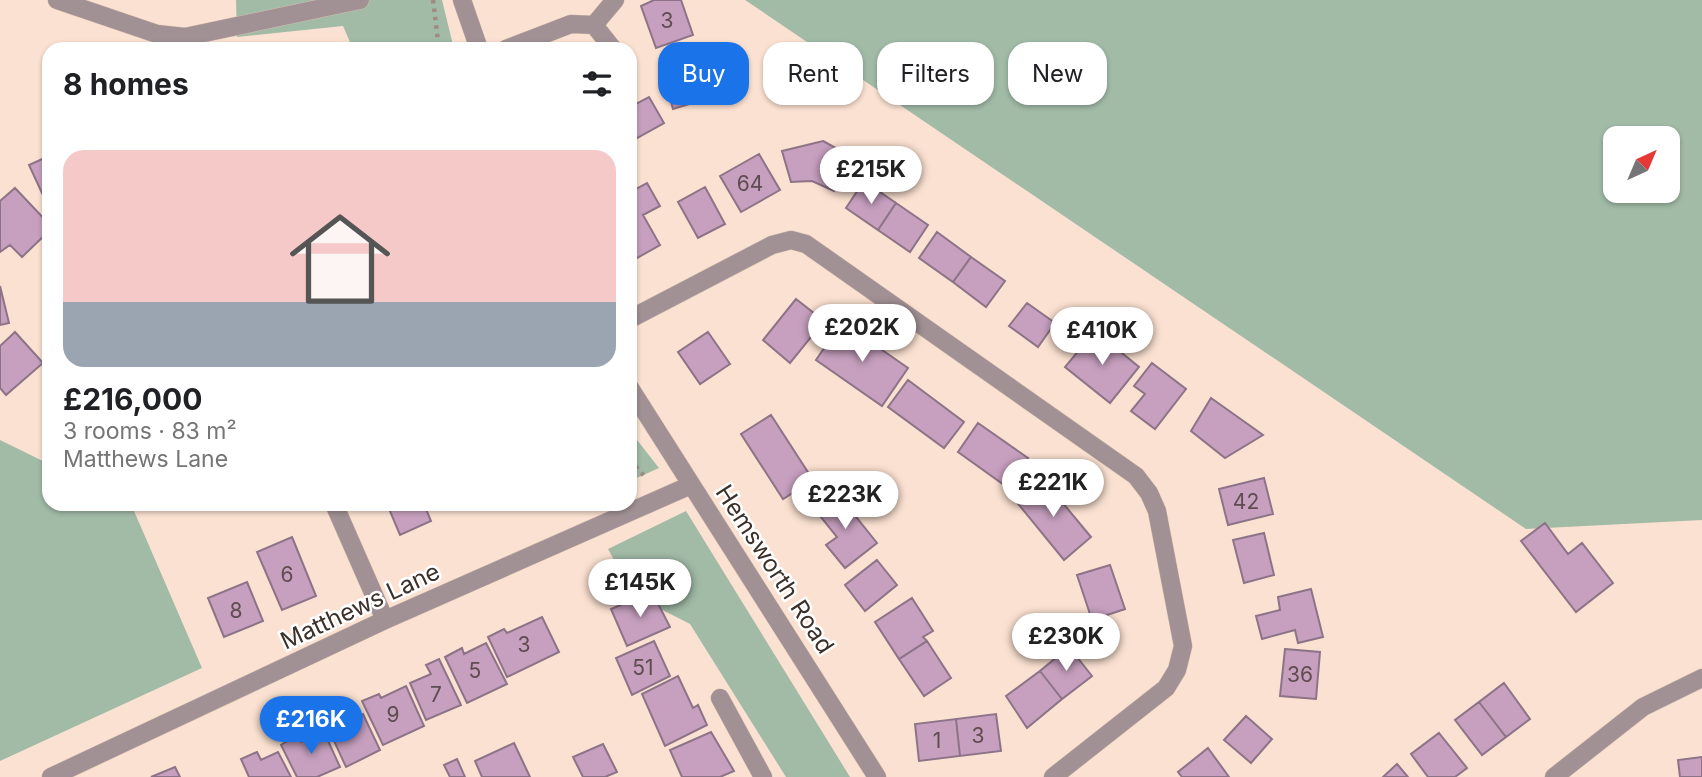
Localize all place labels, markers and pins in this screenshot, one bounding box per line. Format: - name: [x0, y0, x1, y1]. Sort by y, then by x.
- pin: £215K: [822, 146, 920, 206]
- pin: £202K: [813, 304, 911, 364]
- pin: £410K: [1053, 308, 1151, 367]
- pin: £221K: [1004, 460, 1102, 519]
- pin: £223K: [796, 472, 894, 531]
- pin: £145K: [591, 560, 689, 619]
- pin: £230K: [1017, 614, 1115, 673]
- pin: £216K: [262, 696, 360, 756]

